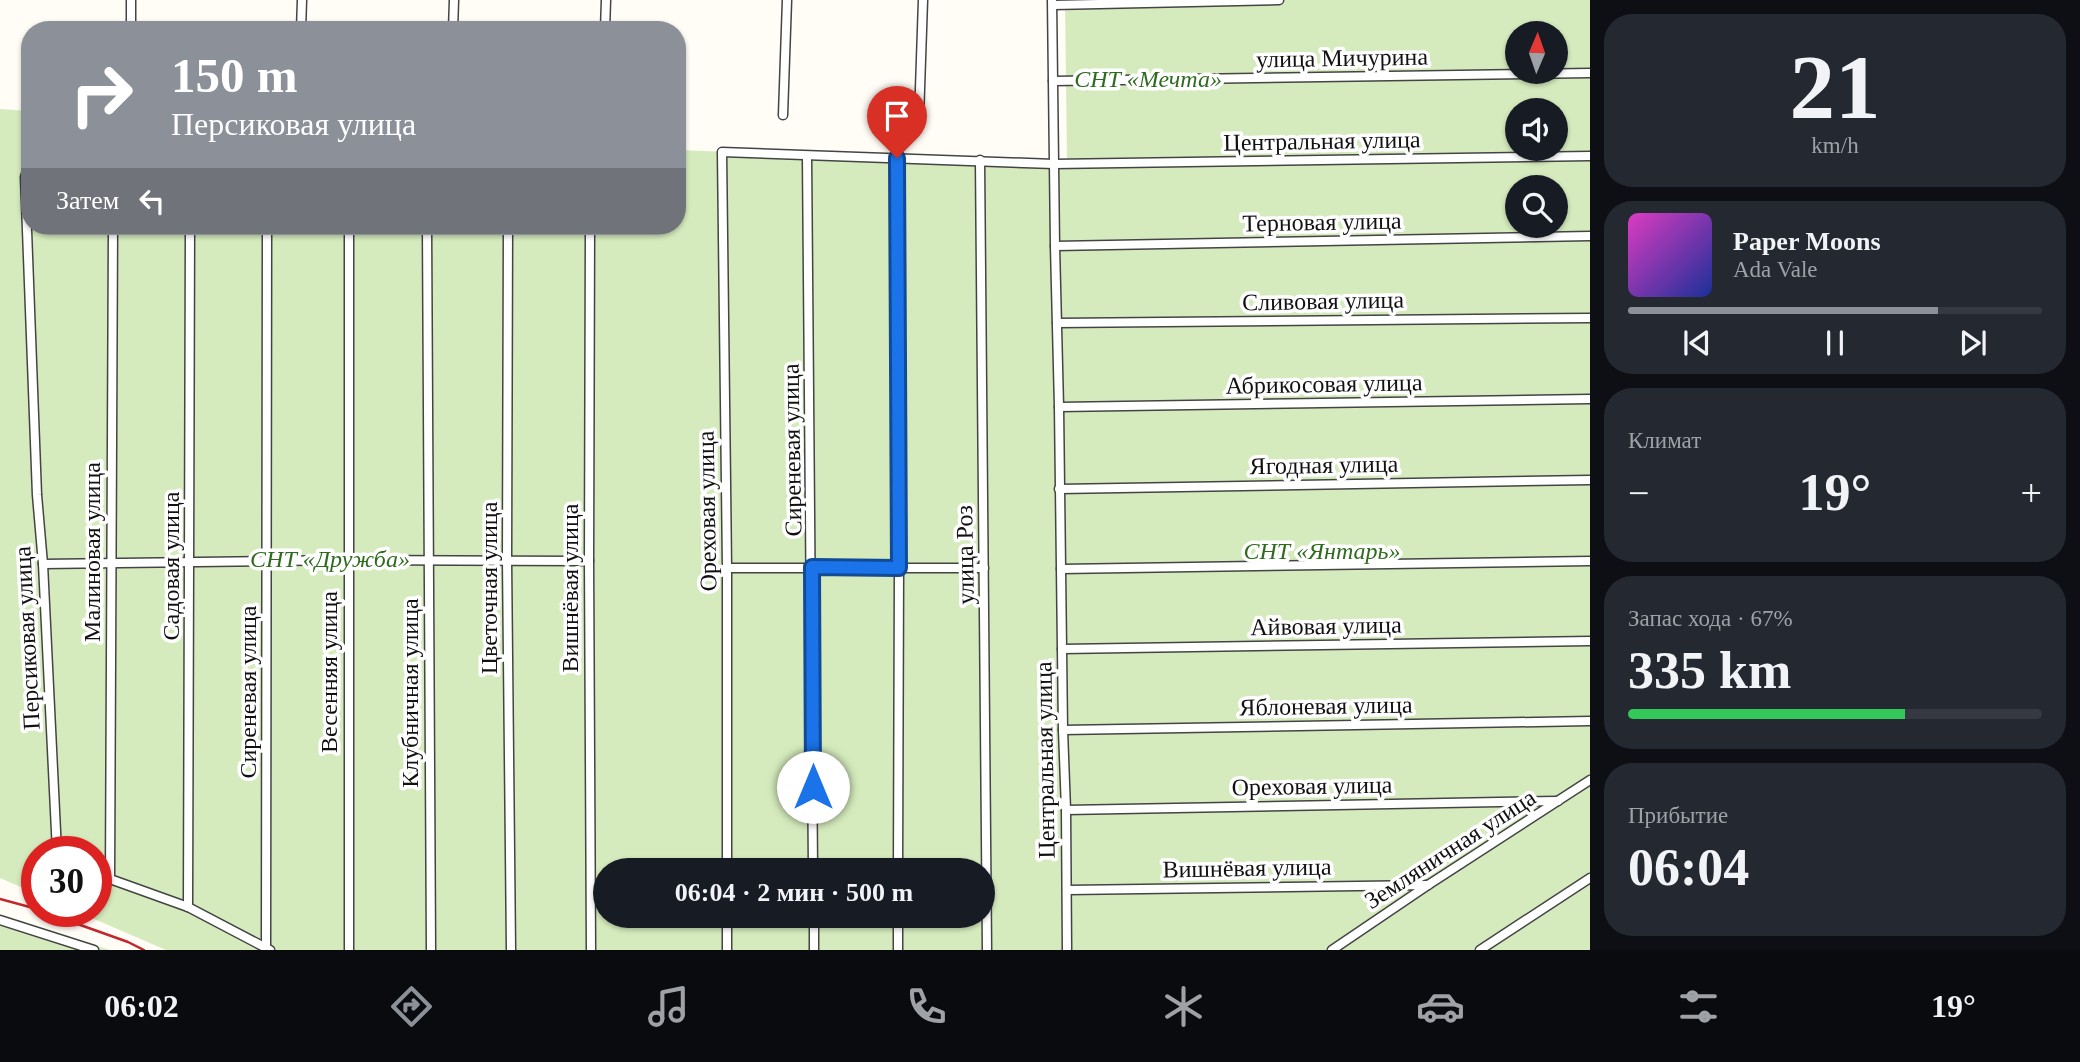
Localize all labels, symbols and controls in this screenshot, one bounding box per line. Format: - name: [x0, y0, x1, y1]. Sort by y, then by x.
- north arrow: [1505, 21, 1568, 84]
- map controls: [1505, 21, 1568, 238]
- text: 21: [1790, 37, 1881, 138]
- street label: улица Мичурина: [1256, 43, 1428, 72]
- text: 150 m: [171, 48, 298, 103]
- icon: right: [56, 49, 147, 140]
- park label: СНТ «Мечта»: [1074, 66, 1222, 92]
- pin: [867, 86, 927, 158]
- icon: arrive: [878, 97, 916, 135]
- button: sound: [1505, 98, 1568, 161]
- text: Персиковая улица: [171, 106, 416, 142]
- street label: Центральная улица: [1223, 126, 1421, 156]
- text: km/h: [1811, 133, 1859, 158]
- button: search: [1505, 175, 1568, 238]
- icon: left: [133, 182, 171, 220]
- text: Затем: [56, 186, 119, 215]
- street label: Терновая улица: [1242, 208, 1402, 236]
- text: Paper Moons: [1733, 227, 1881, 256]
- text: Ada Vale: [1733, 257, 1818, 282]
- street label: Сливовая улица: [1242, 287, 1405, 315]
- icon: previous: [1678, 324, 1716, 362]
- icon: pause: [1816, 324, 1854, 362]
- icon: next: [1954, 324, 1992, 362]
- street label: Сиреневая улица: [777, 363, 807, 537]
- street label: Абрикосовая улица: [1225, 369, 1423, 399]
- text: Климат: [1628, 428, 1701, 453]
- street label: Ореховая улица: [693, 430, 721, 592]
- street label: Ягодная улица: [1249, 451, 1399, 479]
- street label: Малиновая улица: [79, 462, 105, 642]
- text: 19°: [1799, 464, 1871, 521]
- text: −: [1628, 472, 1649, 514]
- text: +: [2021, 472, 2042, 514]
- street label: Садовая улица: [158, 491, 184, 640]
- street label: Цветочная улица: [476, 501, 502, 674]
- street label: Вишнёвая улица: [557, 503, 583, 672]
- street label: улица Роз: [951, 505, 979, 605]
- park label: СНТ «Янтарь»: [1244, 538, 1400, 564]
- street label: Персиковая улица: [9, 545, 45, 730]
- park label: СНТ «Дружба»: [250, 546, 410, 572]
- street label: Весенняя улица: [316, 591, 342, 753]
- street label: Клубничная улица: [397, 598, 423, 788]
- street label: Сиреневая улица: [235, 605, 261, 778]
- text: Запас хода · 67%: [1628, 606, 1793, 631]
- street label: Айвовая улица: [1250, 612, 1402, 640]
- text: 335 km: [1628, 642, 1791, 699]
- street label: Центральная улица: [1030, 661, 1060, 859]
- street label: Яблоневая улица: [1239, 691, 1413, 721]
- position arrow: [776, 750, 850, 824]
- street label: Ореховая улица: [1231, 772, 1393, 800]
- street label: Земляничная улица: [1360, 784, 1541, 914]
- text: Прибытие: [1628, 803, 1728, 828]
- speed limit sign: 30: [21, 836, 112, 927]
- text: 06:04: [1628, 839, 1749, 896]
- street label: Вишнёвая улица: [1162, 854, 1332, 882]
- text: 06:04 · 2 мин · 500 m: [675, 878, 913, 907]
- icon: directions: [387, 982, 436, 1031]
- icon: music: [644, 982, 693, 1031]
- icon: phone: [902, 982, 951, 1031]
- icon: climate: [1159, 982, 1208, 1031]
- icon: car: [1416, 982, 1465, 1031]
- icon: filters: [1674, 982, 1723, 1031]
- text: 06:02: [104, 988, 179, 1024]
- text: 19°: [1931, 988, 1976, 1024]

